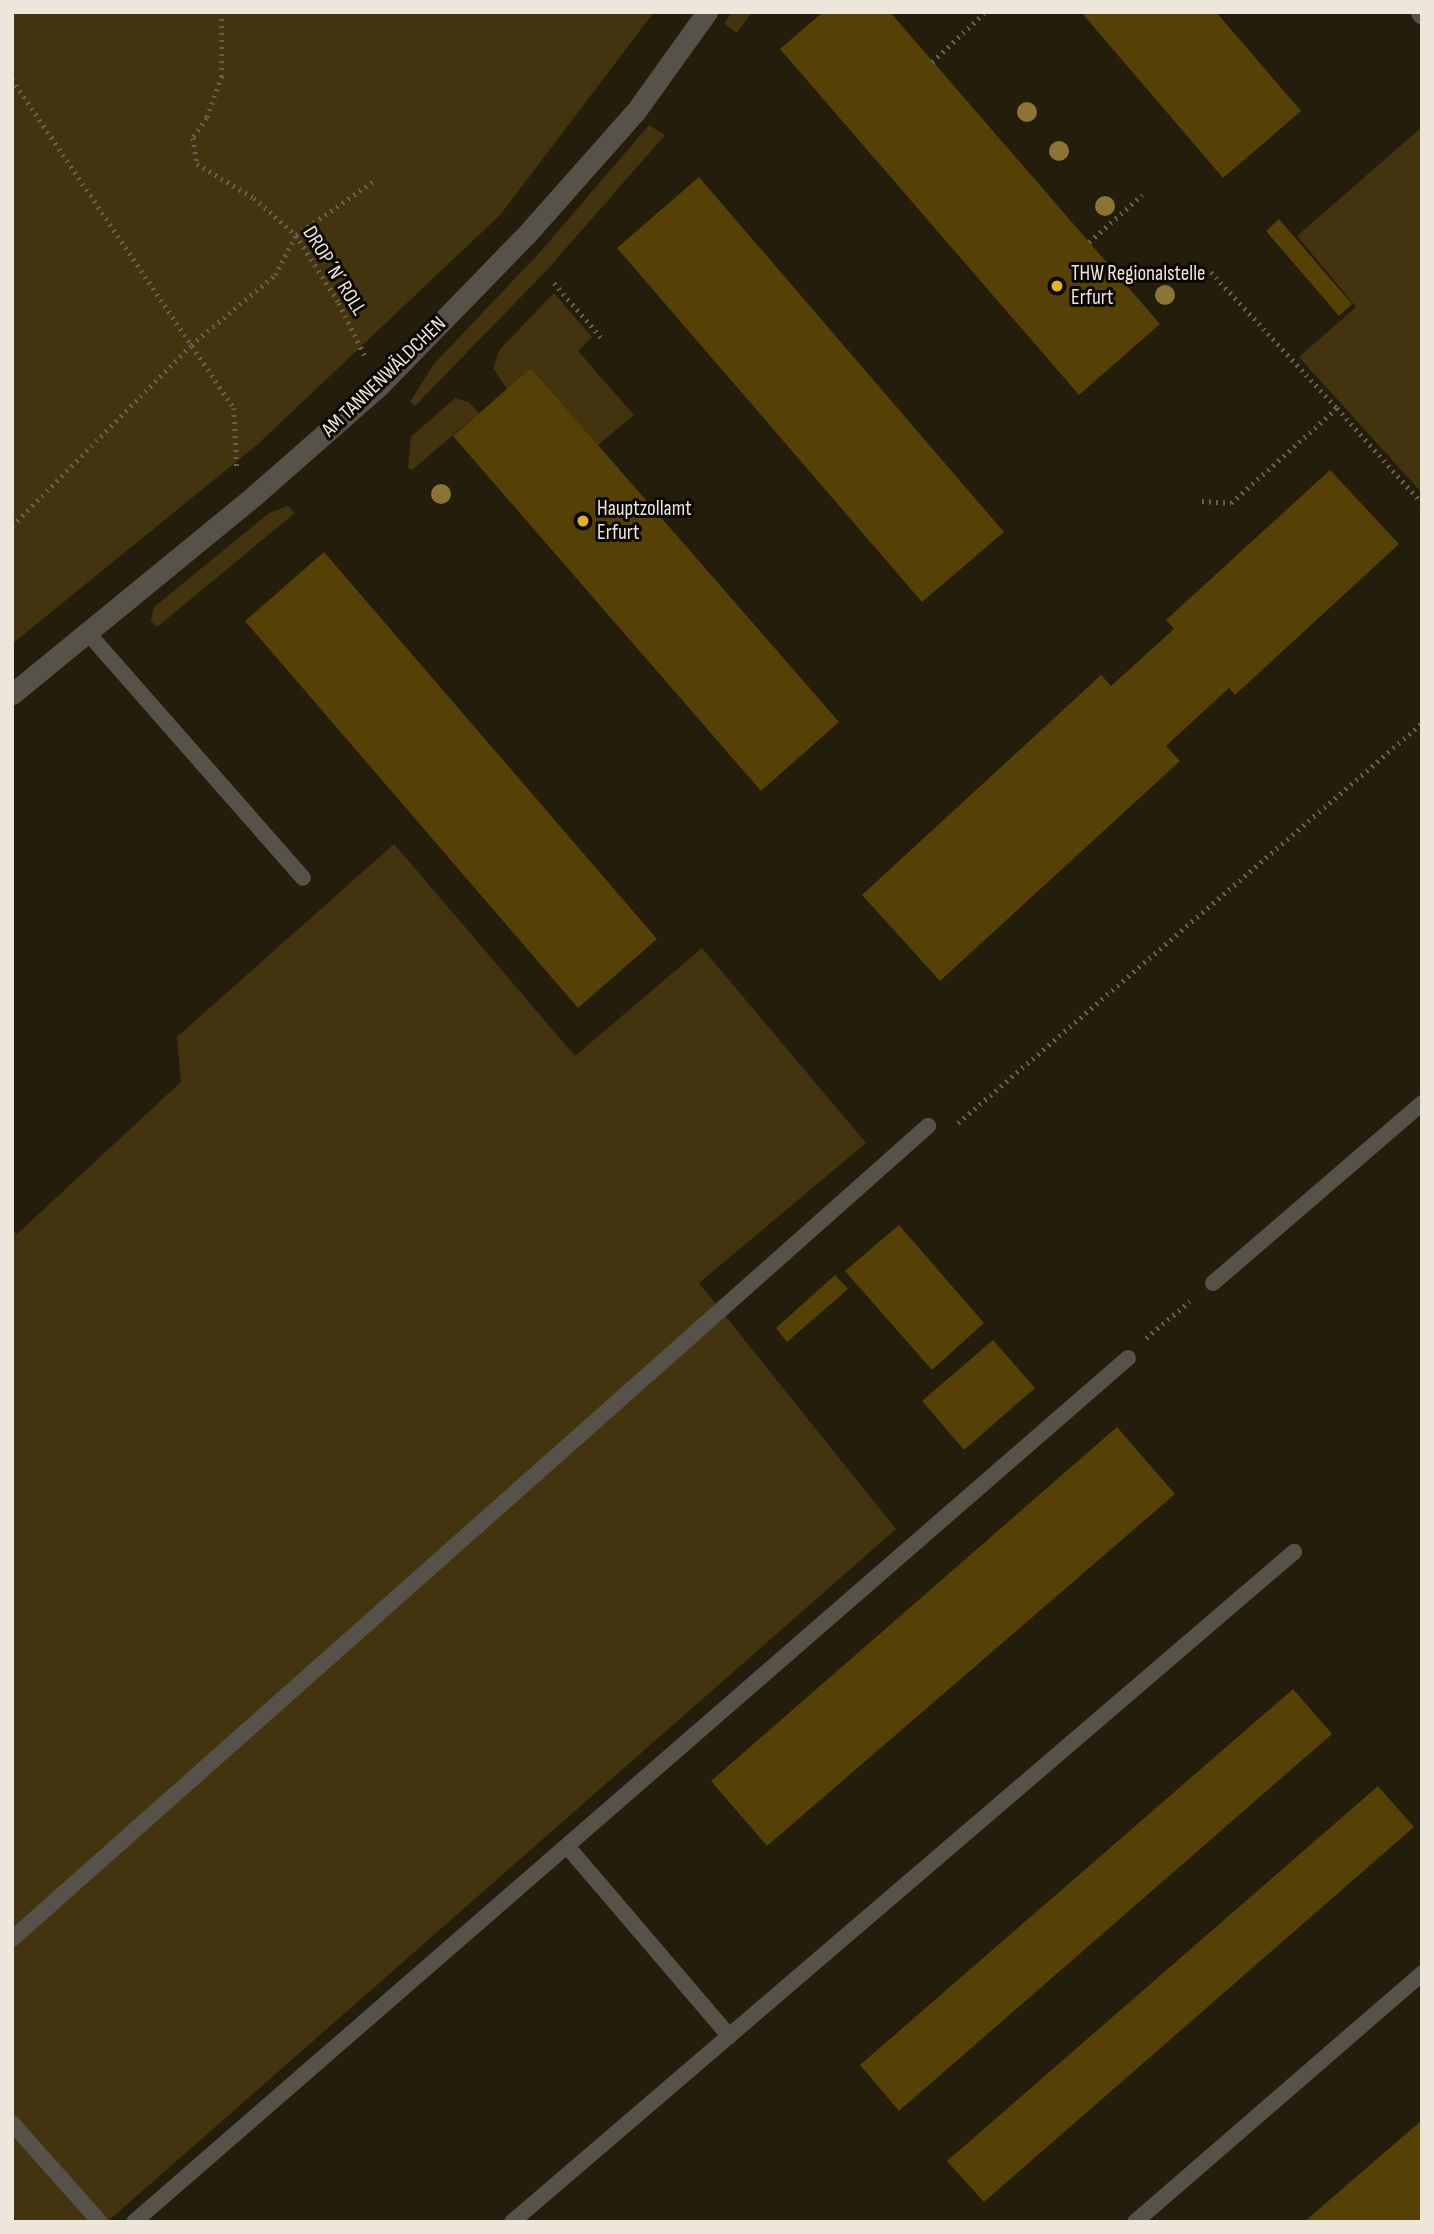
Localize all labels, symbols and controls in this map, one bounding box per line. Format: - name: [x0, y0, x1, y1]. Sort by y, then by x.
- street label: DROP ´N´ ROLL: [297, 222, 371, 320]
- place label: THW Regionalstelle Erfurt: [1071, 261, 1206, 311]
- marker: THW Regionalstelle Erfurt: [1049, 278, 1065, 294]
- street label: AM TANNENWÄLDCHEN: [317, 311, 451, 443]
- place label: Hauptzollamt Erfurt: [597, 496, 692, 546]
- marker: Hauptzollamt Erfurt: [575, 513, 591, 529]

